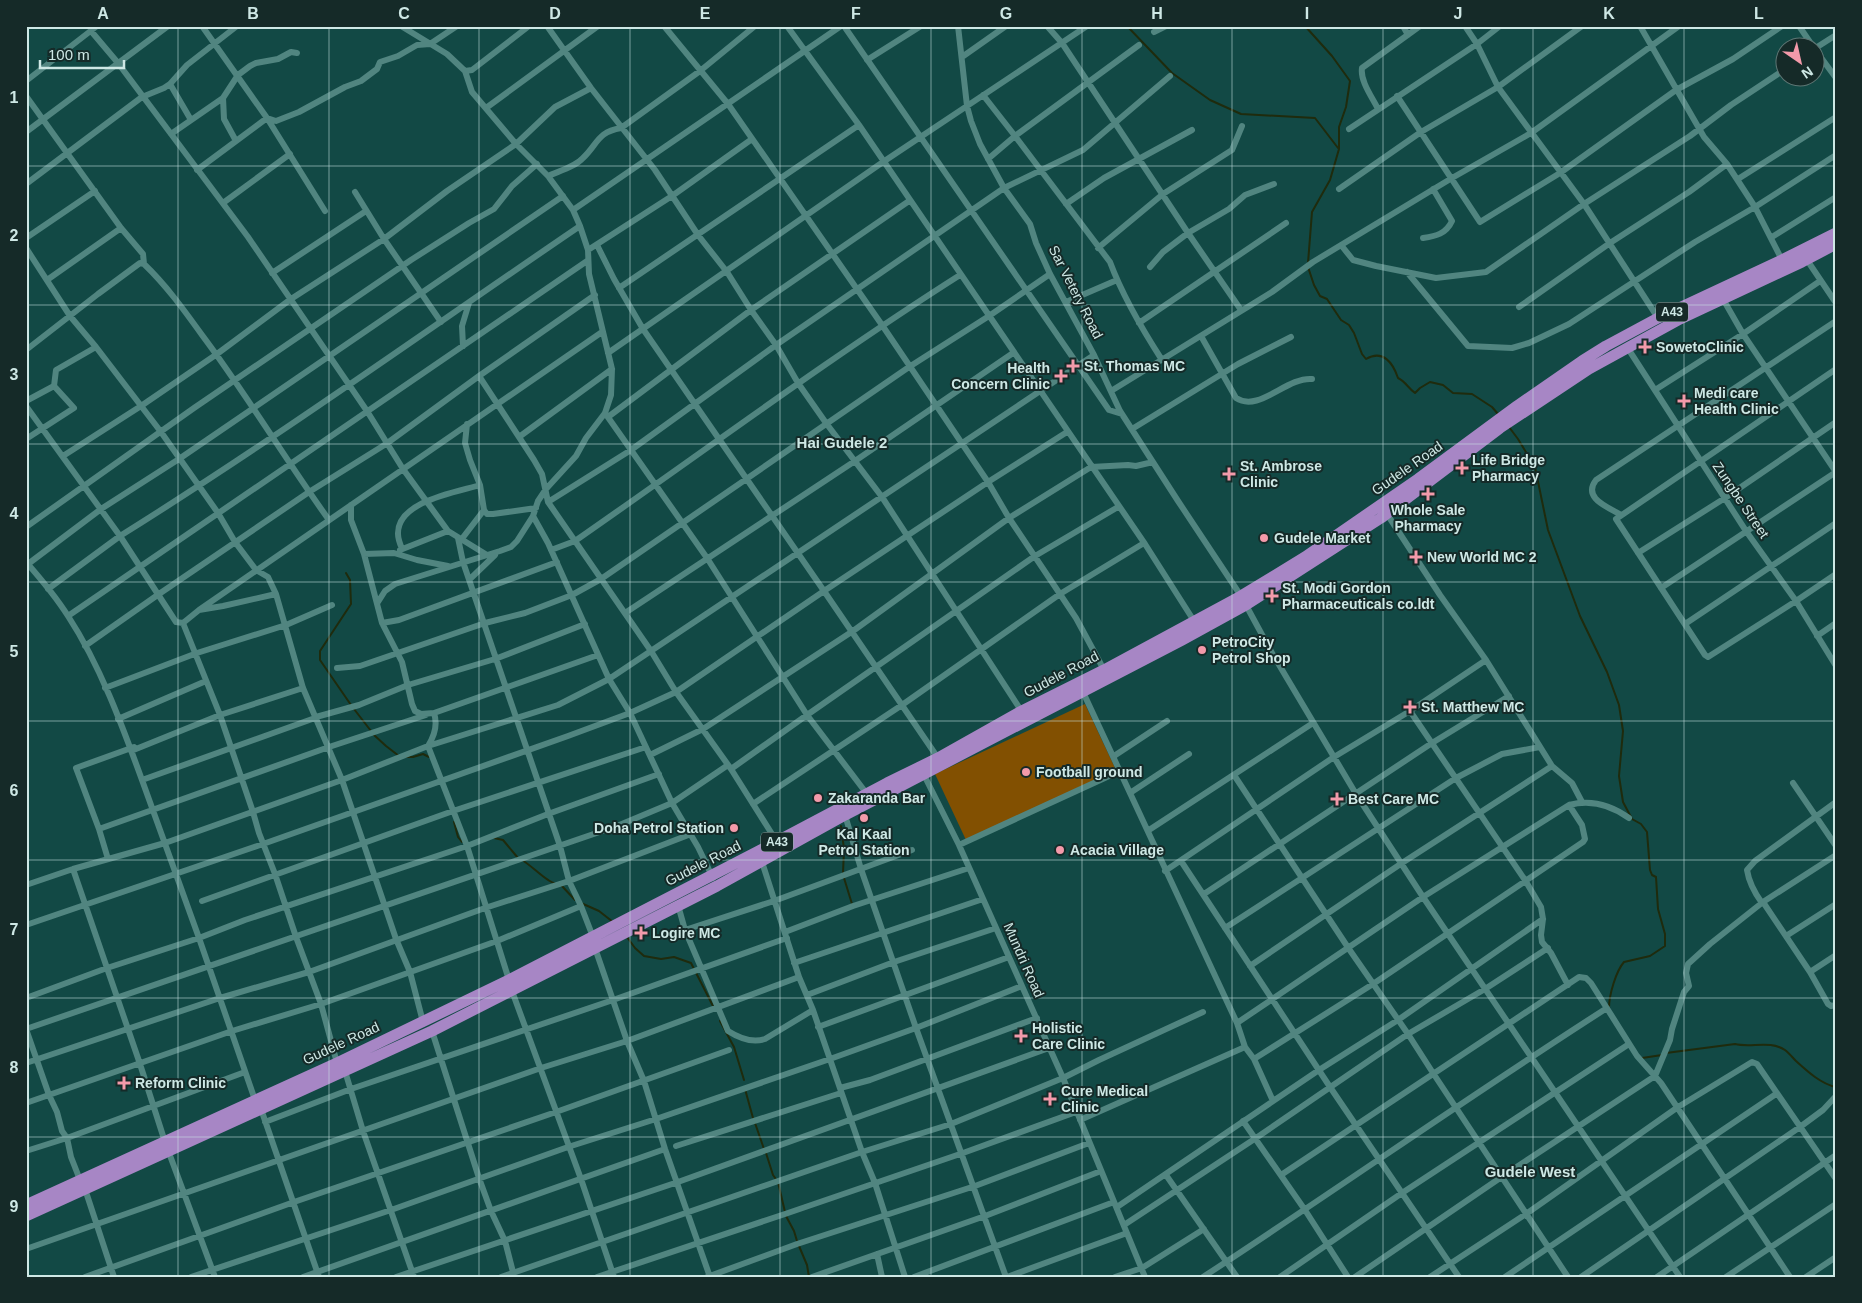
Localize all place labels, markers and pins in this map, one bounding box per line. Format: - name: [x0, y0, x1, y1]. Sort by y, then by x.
- place label: SowetoClinic: [1656, 339, 1744, 355]
- marker: SowetoClinic: [1638, 340, 1652, 354]
- place label: St. Thomas MC: [1084, 358, 1185, 374]
- marker: St. Thomas MC: [1066, 359, 1080, 373]
- place label: Health Concern Clinic: [951, 360, 1050, 392]
- marker: Health Concern Clinic: [1054, 369, 1068, 383]
- place label: Medi care Health Clinic: [1694, 385, 1779, 417]
- marker: Medi care Health Clinic: [1678, 395, 1690, 407]
- place label: Life Bridge Pharmacy: [1472, 452, 1545, 484]
- place label: St. Ambrose Clinic: [1240, 458, 1322, 490]
- marker: Life Bridge Pharmacy: [1456, 462, 1468, 474]
- marker: St. Ambrose Clinic: [1222, 467, 1236, 481]
- marker: Whole Sale Pharmacy: [1422, 488, 1434, 500]
- place label: Whole Sale Pharmacy: [1391, 502, 1466, 534]
- place label: Gudele Market: [1274, 530, 1371, 546]
- marker: Gudele Market: [1258, 532, 1270, 544]
- place label: New World MC 2: [1427, 549, 1537, 565]
- marker: New World MC 2: [1409, 550, 1423, 564]
- place label: St. Modi Gordon Pharmaceuticals co.ldt: [1282, 580, 1435, 612]
- marker: St. Modi Gordon Pharmaceuticals co.ldt: [1266, 590, 1278, 602]
- place label: PetroCity Petrol Shop: [1212, 634, 1291, 666]
- marker: PetroCity Petrol Shop: [1196, 644, 1208, 656]
- place label: St. Matthew MC: [1421, 699, 1524, 715]
- marker: St. Matthew MC: [1403, 700, 1417, 714]
- place label: Football ground: [1036, 764, 1143, 780]
- marker: Football ground: [1020, 766, 1032, 778]
- place label: Zakaranda Bar: [828, 790, 926, 806]
- place label: Best Care MC: [1348, 791, 1439, 807]
- marker: Zakaranda Bar: [812, 792, 824, 804]
- marker: Best Care MC: [1330, 792, 1344, 806]
- marker: Kal Kaal Petrol Station: [858, 812, 870, 824]
- place label: Doha Petrol Station: [594, 820, 724, 836]
- marker: Doha Petrol Station: [728, 822, 740, 834]
- place label: Kal Kaal Petrol Station: [818, 826, 910, 858]
- place label: Acacia Village: [1070, 842, 1164, 858]
- marker: Acacia Village: [1054, 844, 1066, 856]
- place label: Logire MC: [652, 925, 720, 941]
- marker: Logire MC: [634, 926, 648, 940]
- place label: Holistic Care Clinic: [1032, 1020, 1105, 1052]
- marker: Holistic Care Clinic: [1014, 1029, 1028, 1043]
- place label: Reform Clinic: [135, 1075, 226, 1091]
- marker: Reform Clinic: [117, 1076, 131, 1090]
- place label: Cure Medical Clinic: [1061, 1083, 1148, 1115]
- marker: Cure Medical Clinic: [1043, 1092, 1057, 1106]

